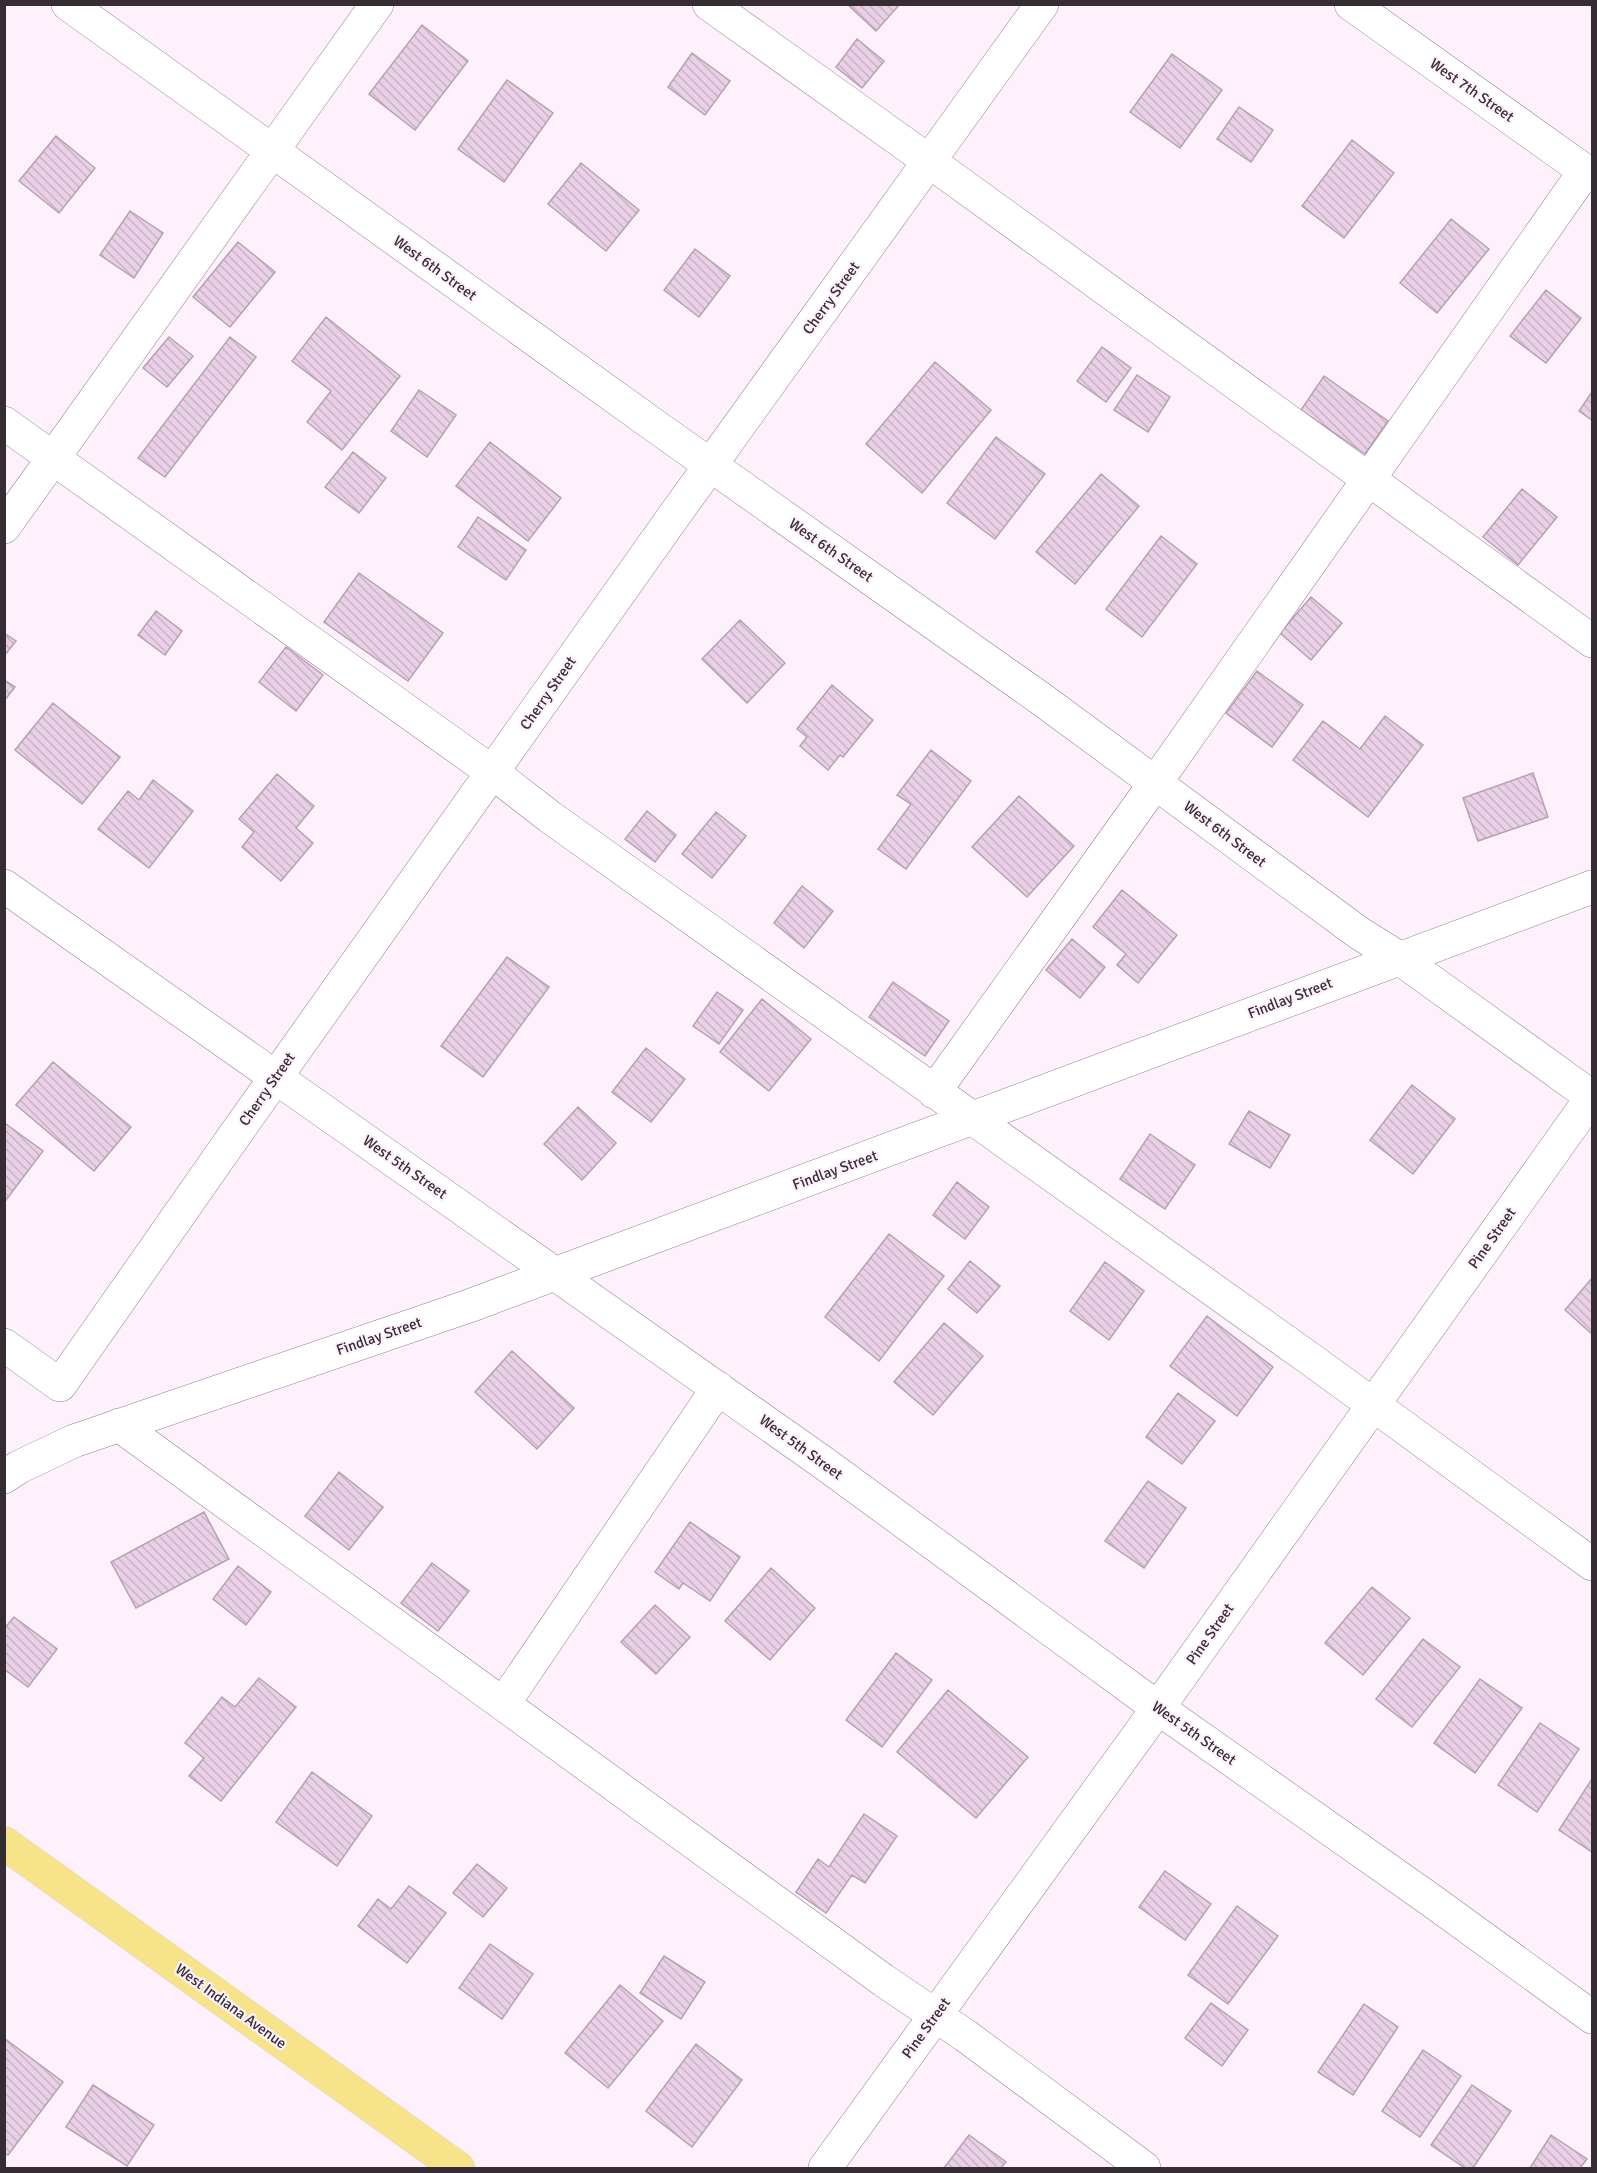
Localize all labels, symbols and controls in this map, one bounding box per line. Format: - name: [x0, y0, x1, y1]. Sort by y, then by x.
- street label: West 7th Street: [1426, 54, 1518, 126]
- street label: West 6th Street: [390, 232, 480, 304]
- street label: Cherry Street: [799, 258, 863, 338]
- street label: West 6th Street: [785, 514, 877, 586]
- street label: Cherry Street: [516, 653, 580, 733]
- street label: West 6th Street: [1180, 797, 1270, 871]
- street label: Findlay Street: [1245, 974, 1335, 1022]
- street label: Cherry Street: [235, 1049, 299, 1129]
- street label: West 5th Street: [359, 1131, 451, 1203]
- street label: Findlay Street: [790, 1146, 880, 1194]
- street label: Pine Street: [1464, 1204, 1520, 1272]
- street label: Findlay Street: [334, 1313, 424, 1359]
- street label: West 5th Street: [756, 1411, 846, 1483]
- street label: Pine Street: [1182, 1600, 1238, 1668]
- street label: West 5th Street: [1148, 1697, 1240, 1769]
- street label: West Indiana Avenue: [172, 1960, 290, 2052]
- street label: Pine Street: [898, 1994, 954, 2062]

